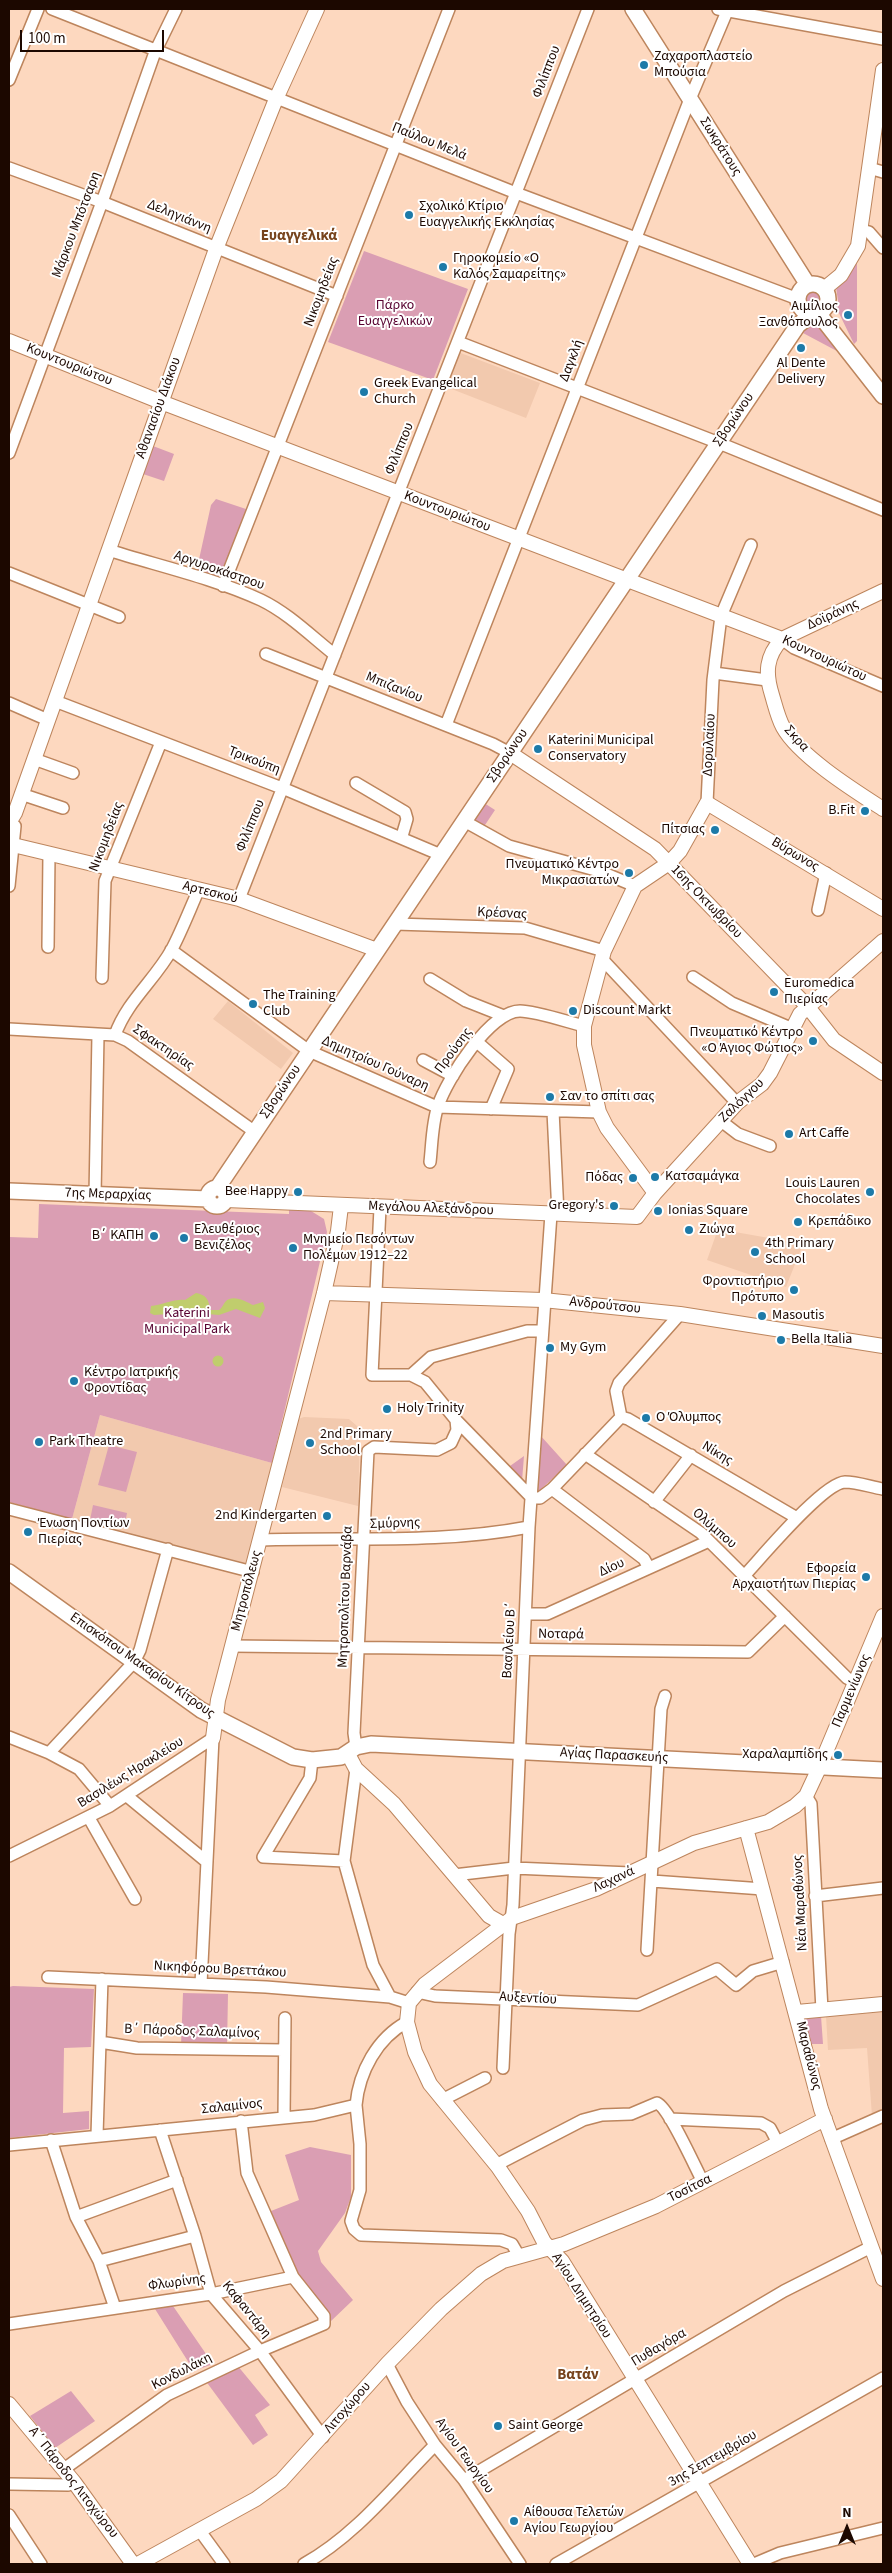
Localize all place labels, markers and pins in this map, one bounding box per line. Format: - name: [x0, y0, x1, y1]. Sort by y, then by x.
- place label: Ζαχαροπλαστείο Μπούσια: [654, 49, 753, 82]
- marker: Ζαχαροπλαστείο Μπούσια: [638, 59, 650, 71]
- place label: Σχολικό Κτίριο Ευαγγελικής Εκκλησίας: [419, 199, 555, 232]
- marker: Σχολικό Κτίριο Ευαγγελικής Εκκλησίας: [403, 209, 415, 221]
- place label: Γηροκομείο «Ο Καλός Σαμαρείτης»: [453, 251, 566, 284]
- marker: Γηροκομείο «Ο Καλός Σαμαρείτης»: [437, 261, 449, 273]
- place label: Αιμίλιος Ξανθόπουλος: [759, 299, 838, 332]
- marker: Αιμίλιος Ξανθόπουλος: [842, 309, 854, 321]
- marker: Al Dente Delivery: [795, 342, 807, 354]
- place label: Al Dente Delivery: [777, 356, 825, 388]
- place label: Greek Evangelical Church: [374, 376, 477, 408]
- marker: Greek Evangelical Church: [358, 386, 370, 398]
- place label: Katerini Municipal Conservatory: [548, 733, 654, 766]
- marker: Katerini Municipal Conservatory: [532, 743, 544, 755]
- place label: B.Fit: [828, 803, 855, 819]
- marker: B.Fit: [859, 805, 871, 817]
- place label: Πίτσιας: [661, 822, 705, 838]
- marker: Πίτσιας: [709, 824, 721, 836]
- place label: Πνευματικό Κέντρο Μικρασιατών: [506, 857, 619, 890]
- marker: Πνευματικό Κέντρο Μικρασιατών: [623, 867, 635, 879]
- place label: Euromedica Πιερίας: [784, 976, 854, 1009]
- marker: Euromedica Πιερίας: [768, 986, 780, 998]
- place label: The Training Club: [263, 988, 336, 1020]
- marker: The Training Club: [247, 998, 259, 1010]
- place label: Discount Markt: [583, 1003, 671, 1019]
- marker: Discount Markt: [567, 1005, 579, 1017]
- place label: Πνευματικό Κέντρο «Ο Άγιος Φώτιος»: [690, 1025, 803, 1058]
- marker: Πνευματικό Κέντρο «Ο Άγιος Φώτιος»: [807, 1035, 819, 1047]
- place label: Σαν το σπίτι σας: [560, 1089, 654, 1105]
- marker: Σαν το σπίτι σας: [544, 1091, 556, 1103]
- place label: Art Caffe: [799, 1126, 849, 1142]
- marker: Art Caffe: [783, 1128, 795, 1140]
- place label: Κατσαμάγκα: [665, 1169, 739, 1185]
- place label: Πόδας: [585, 1170, 623, 1186]
- marker: Κατσαμάγκα: [649, 1171, 661, 1183]
- marker: Πόδας: [627, 1172, 639, 1184]
- place label: Louis Lauren Chocolates: [785, 1176, 860, 1208]
- place label: Bee Happy: [225, 1184, 288, 1200]
- marker: Bee Happy: [292, 1186, 304, 1198]
- marker: Louis Lauren Chocolates: [864, 1186, 876, 1198]
- place label: Gregory's: [549, 1198, 604, 1214]
- marker: Gregory's: [608, 1200, 620, 1212]
- place label: Ionias Square: [668, 1203, 748, 1219]
- marker: Ionias Square: [652, 1205, 664, 1217]
- place label: Κρεπάδικο: [808, 1214, 871, 1230]
- marker: Κρεπάδικο: [792, 1216, 804, 1228]
- place label: Ελευθέριος Βενιζέλος: [194, 1222, 260, 1254]
- place label: Ζιώγα: [699, 1222, 734, 1238]
- marker: Ζιώγα: [683, 1224, 695, 1236]
- place label: Β΄ ΚΑΠΗ: [92, 1228, 144, 1244]
- marker: Β΄ ΚΑΠΗ: [148, 1230, 160, 1242]
- marker: Ελευθέριος Βενιζέλος: [178, 1232, 190, 1244]
- place label: Μνημείο Πεσόντων Πολέμων 1912–22: [303, 1232, 414, 1264]
- place label: 4th Primary School: [765, 1236, 834, 1268]
- marker: Μνημείο Πεσόντων Πολέμων 1912–22: [287, 1242, 299, 1254]
- marker: 4th Primary School: [749, 1246, 761, 1258]
- place label: Φροντιστήριο Πρότυπο: [702, 1274, 784, 1306]
- marker: Φροντιστήριο Πρότυπο: [788, 1284, 800, 1296]
- place label: Masoutis: [772, 1308, 824, 1324]
- marker: Masoutis: [756, 1310, 768, 1322]
- place label: Bella Italia: [791, 1332, 852, 1348]
- marker: Bella Italia: [775, 1334, 787, 1346]
- place label: My Gym: [560, 1340, 606, 1356]
- marker: My Gym: [544, 1342, 556, 1354]
- place label: Κέντρο Ιατρικής Φροντίδας: [84, 1365, 178, 1398]
- marker: Κέντρο Ιατρικής Φροντίδας: [68, 1375, 80, 1387]
- place label: Holy Trinity: [397, 1401, 464, 1417]
- marker: Holy Trinity: [381, 1403, 393, 1415]
- place label: Ο Όλυμπος: [656, 1410, 721, 1426]
- marker: Ο Όλυμπος: [640, 1412, 652, 1424]
- place label: 2nd Primary School: [320, 1427, 392, 1460]
- place label: Park Theatre: [49, 1434, 123, 1450]
- marker: Park Theatre: [33, 1436, 45, 1448]
- marker: 2nd Primary School: [304, 1437, 316, 1449]
- place label: 2nd Kindergarten: [215, 1508, 317, 1524]
- marker: 2nd Kindergarten: [321, 1510, 333, 1522]
- place label: Ένωση Ποντίων Πιερίας: [38, 1516, 129, 1548]
- marker: Ένωση Ποντίων Πιερίας: [22, 1526, 34, 1538]
- place label: Εφορεία Αρχαιοτήτων Πιερίας: [733, 1561, 856, 1594]
- marker: Εφορεία Αρχαιοτήτων Πιερίας: [860, 1571, 872, 1583]
- place label: Χαραλαμπίδης: [742, 1747, 828, 1763]
- marker: Χαραλαμπίδης: [832, 1749, 844, 1761]
- place label: Saint George: [508, 2418, 583, 2434]
- marker: Saint George: [492, 2420, 504, 2432]
- place label: Αίθουσα Τελετών Αγίου Γεωργίου: [524, 2505, 624, 2538]
- marker: Αίθουσα Τελετών Αγίου Γεωργίου: [508, 2515, 520, 2527]

